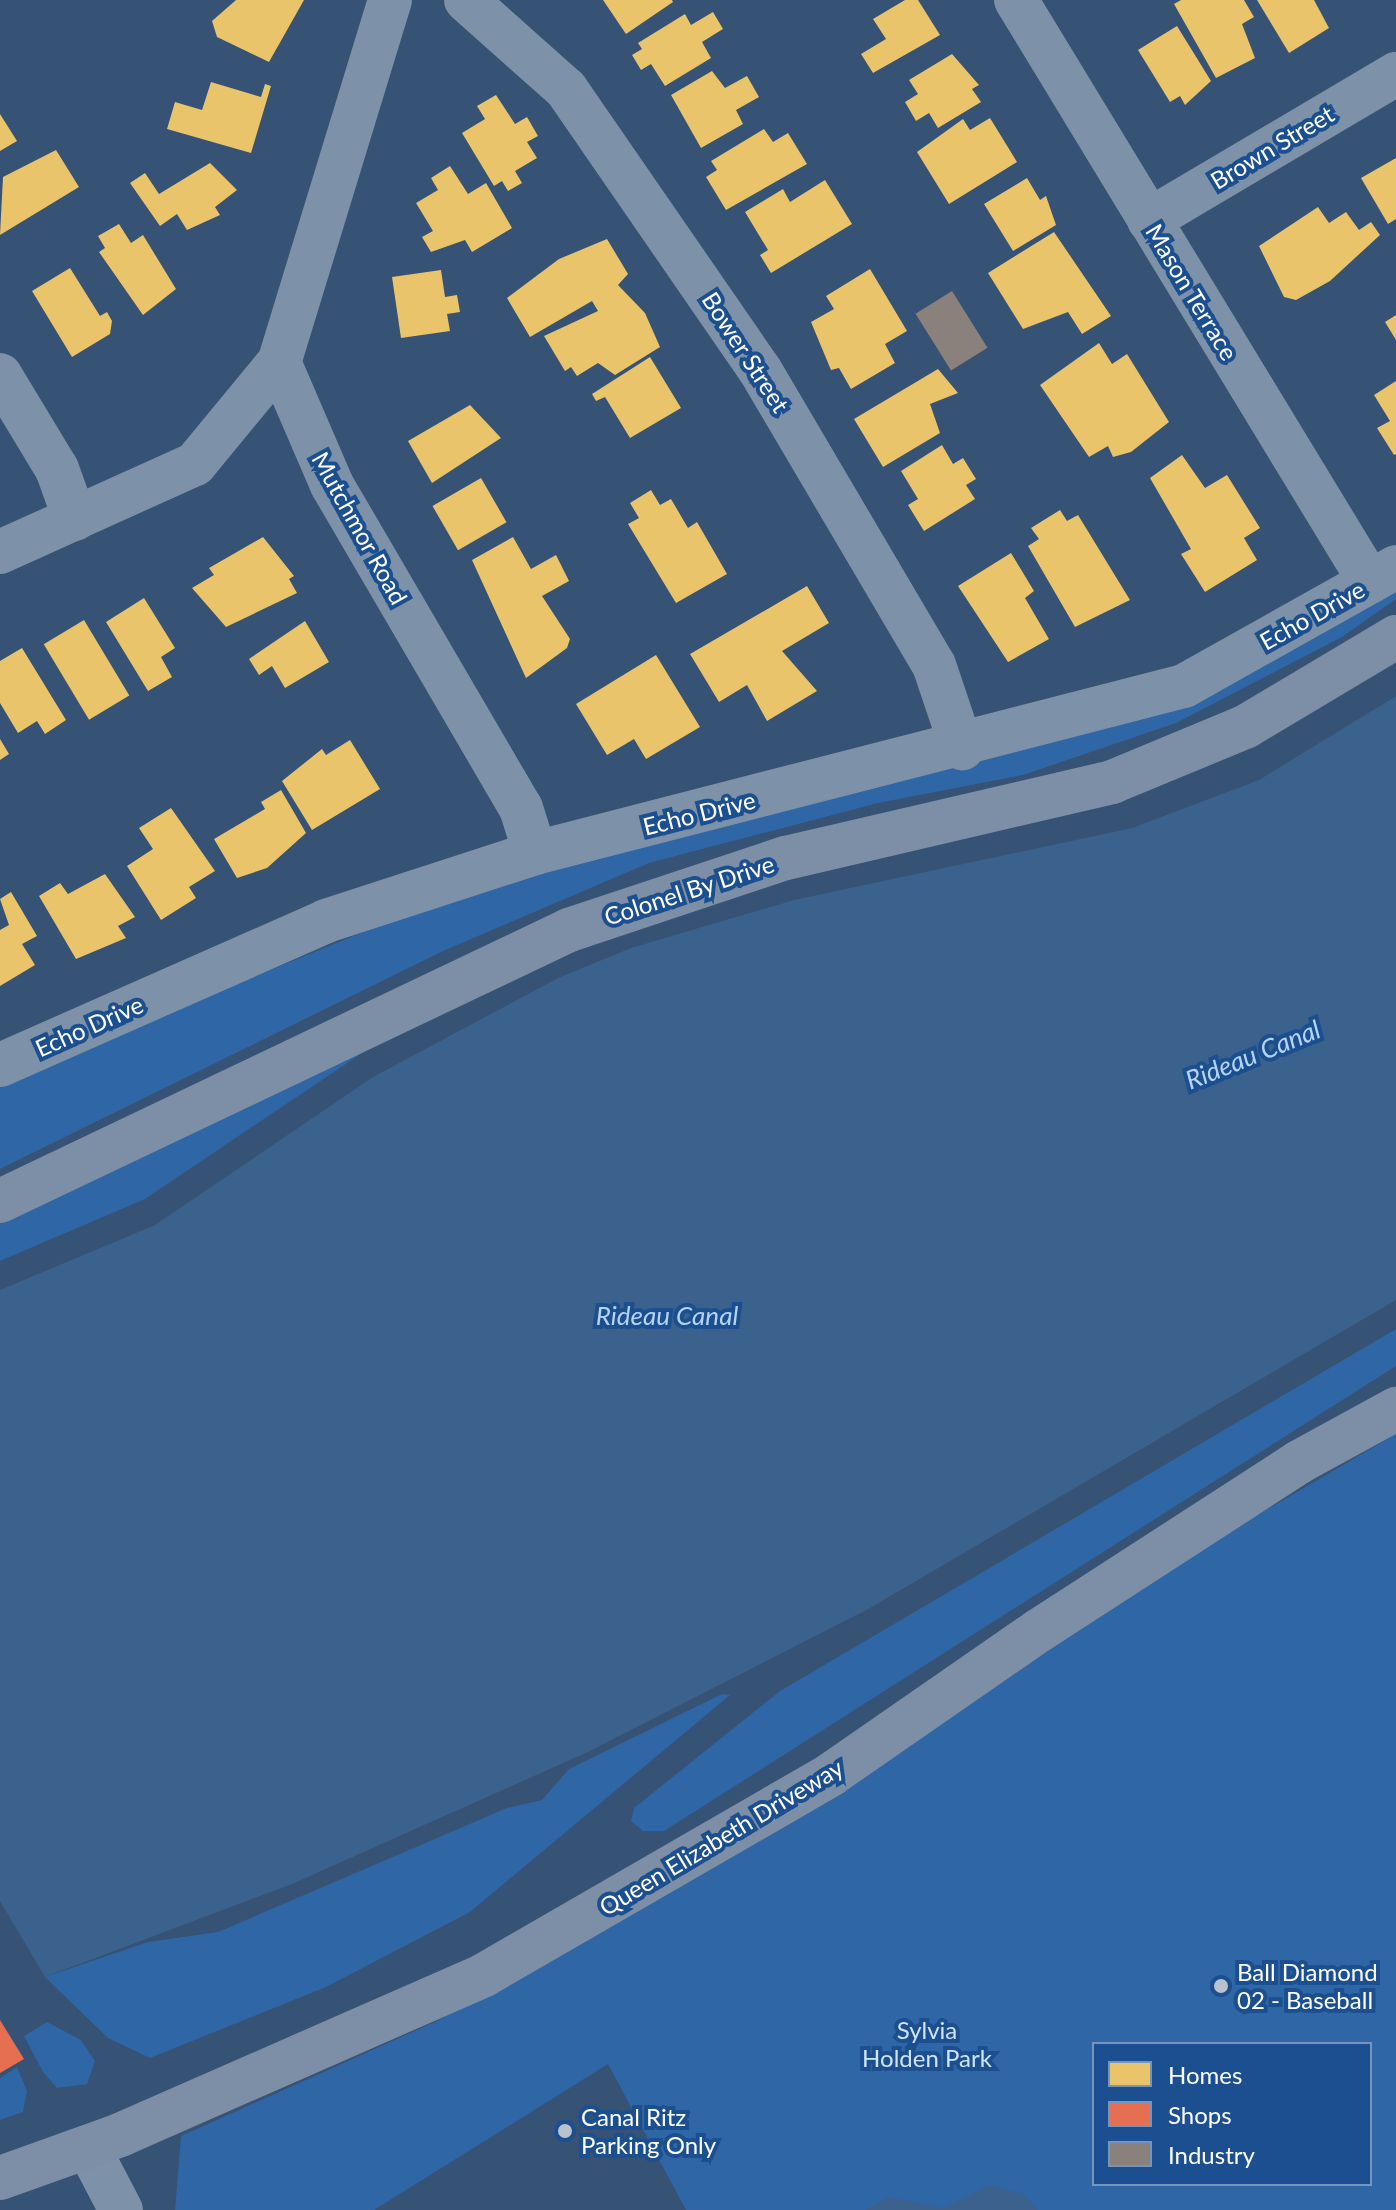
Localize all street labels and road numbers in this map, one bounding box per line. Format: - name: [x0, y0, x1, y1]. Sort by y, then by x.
- street label: Brown Street: [1205, 99, 1339, 195]
- street label: Mason Terrace: [1140, 218, 1244, 366]
- street label: Bower Street: [696, 286, 796, 418]
- street label: Mutchmor Road: [306, 447, 414, 609]
- street label: Echo Drive: [1255, 575, 1369, 655]
- street label: Echo Drive: [640, 785, 758, 841]
- street label: Colonel By Drive: [600, 849, 778, 931]
- street label: Echo Drive: [31, 989, 147, 1063]
- street label: Queen Elizabeth Driveway: [594, 1753, 848, 1921]

